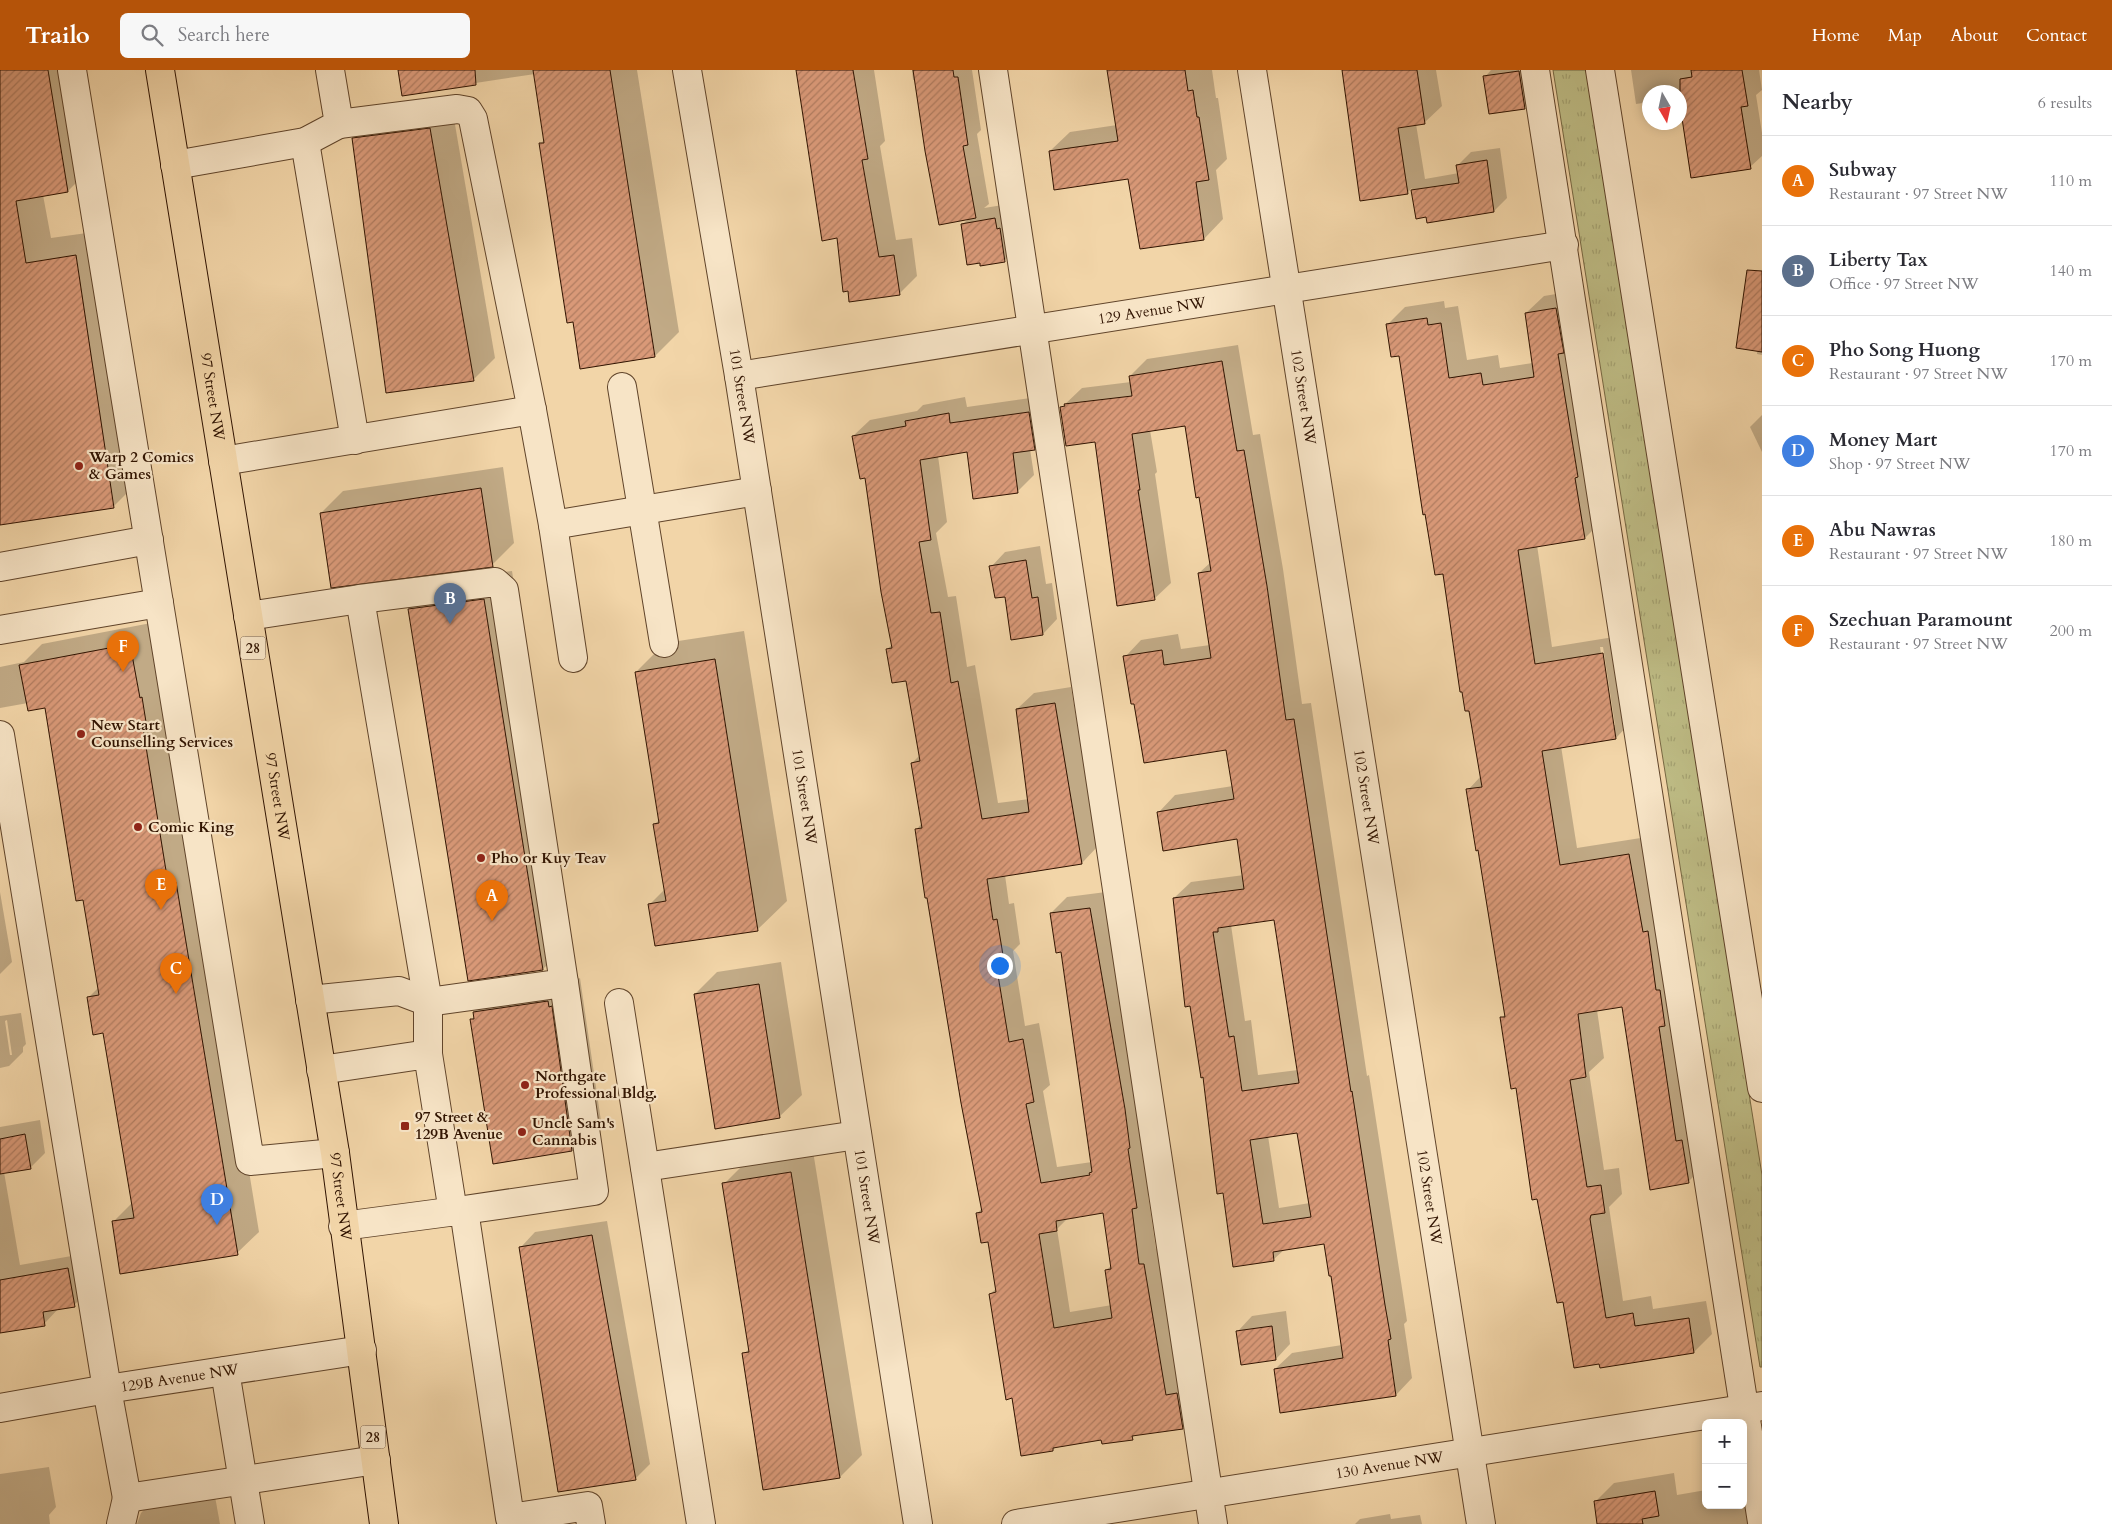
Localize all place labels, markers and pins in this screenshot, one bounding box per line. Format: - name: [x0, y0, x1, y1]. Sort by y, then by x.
- place label: Warp 2 Comics & Games: [88, 447, 194, 484]
- marker: Warp 2 Comics & Games: [73, 460, 85, 472]
- pin: B: [434, 583, 466, 624]
- pin: F: [107, 631, 139, 672]
- place label: New Start Counselling Services: [91, 715, 233, 752]
- marker: New Start Counselling Services: [75, 728, 87, 740]
- place label: Comic King: [148, 817, 234, 837]
- marker: Comic King: [132, 821, 144, 833]
- place label: Pho or Kuy Teav: [491, 848, 607, 868]
- marker: Pho or Kuy Teav: [475, 852, 487, 864]
- pin: E: [145, 869, 177, 910]
- pin: A: [476, 880, 508, 921]
- pin: C: [160, 953, 192, 994]
- place label: Northgate Professional Bldg.: [535, 1066, 657, 1103]
- marker: Northgate Professional Bldg.: [519, 1079, 531, 1091]
- place label: 97 Street & 129B Avenue: [415, 1107, 503, 1144]
- place label: Uncle Sam's Cannabis: [532, 1113, 615, 1150]
- marker: 97 Street & 129B Avenue: [399, 1120, 411, 1132]
- marker: Uncle Sam's Cannabis: [516, 1126, 528, 1138]
- pin: D: [201, 1184, 233, 1225]

